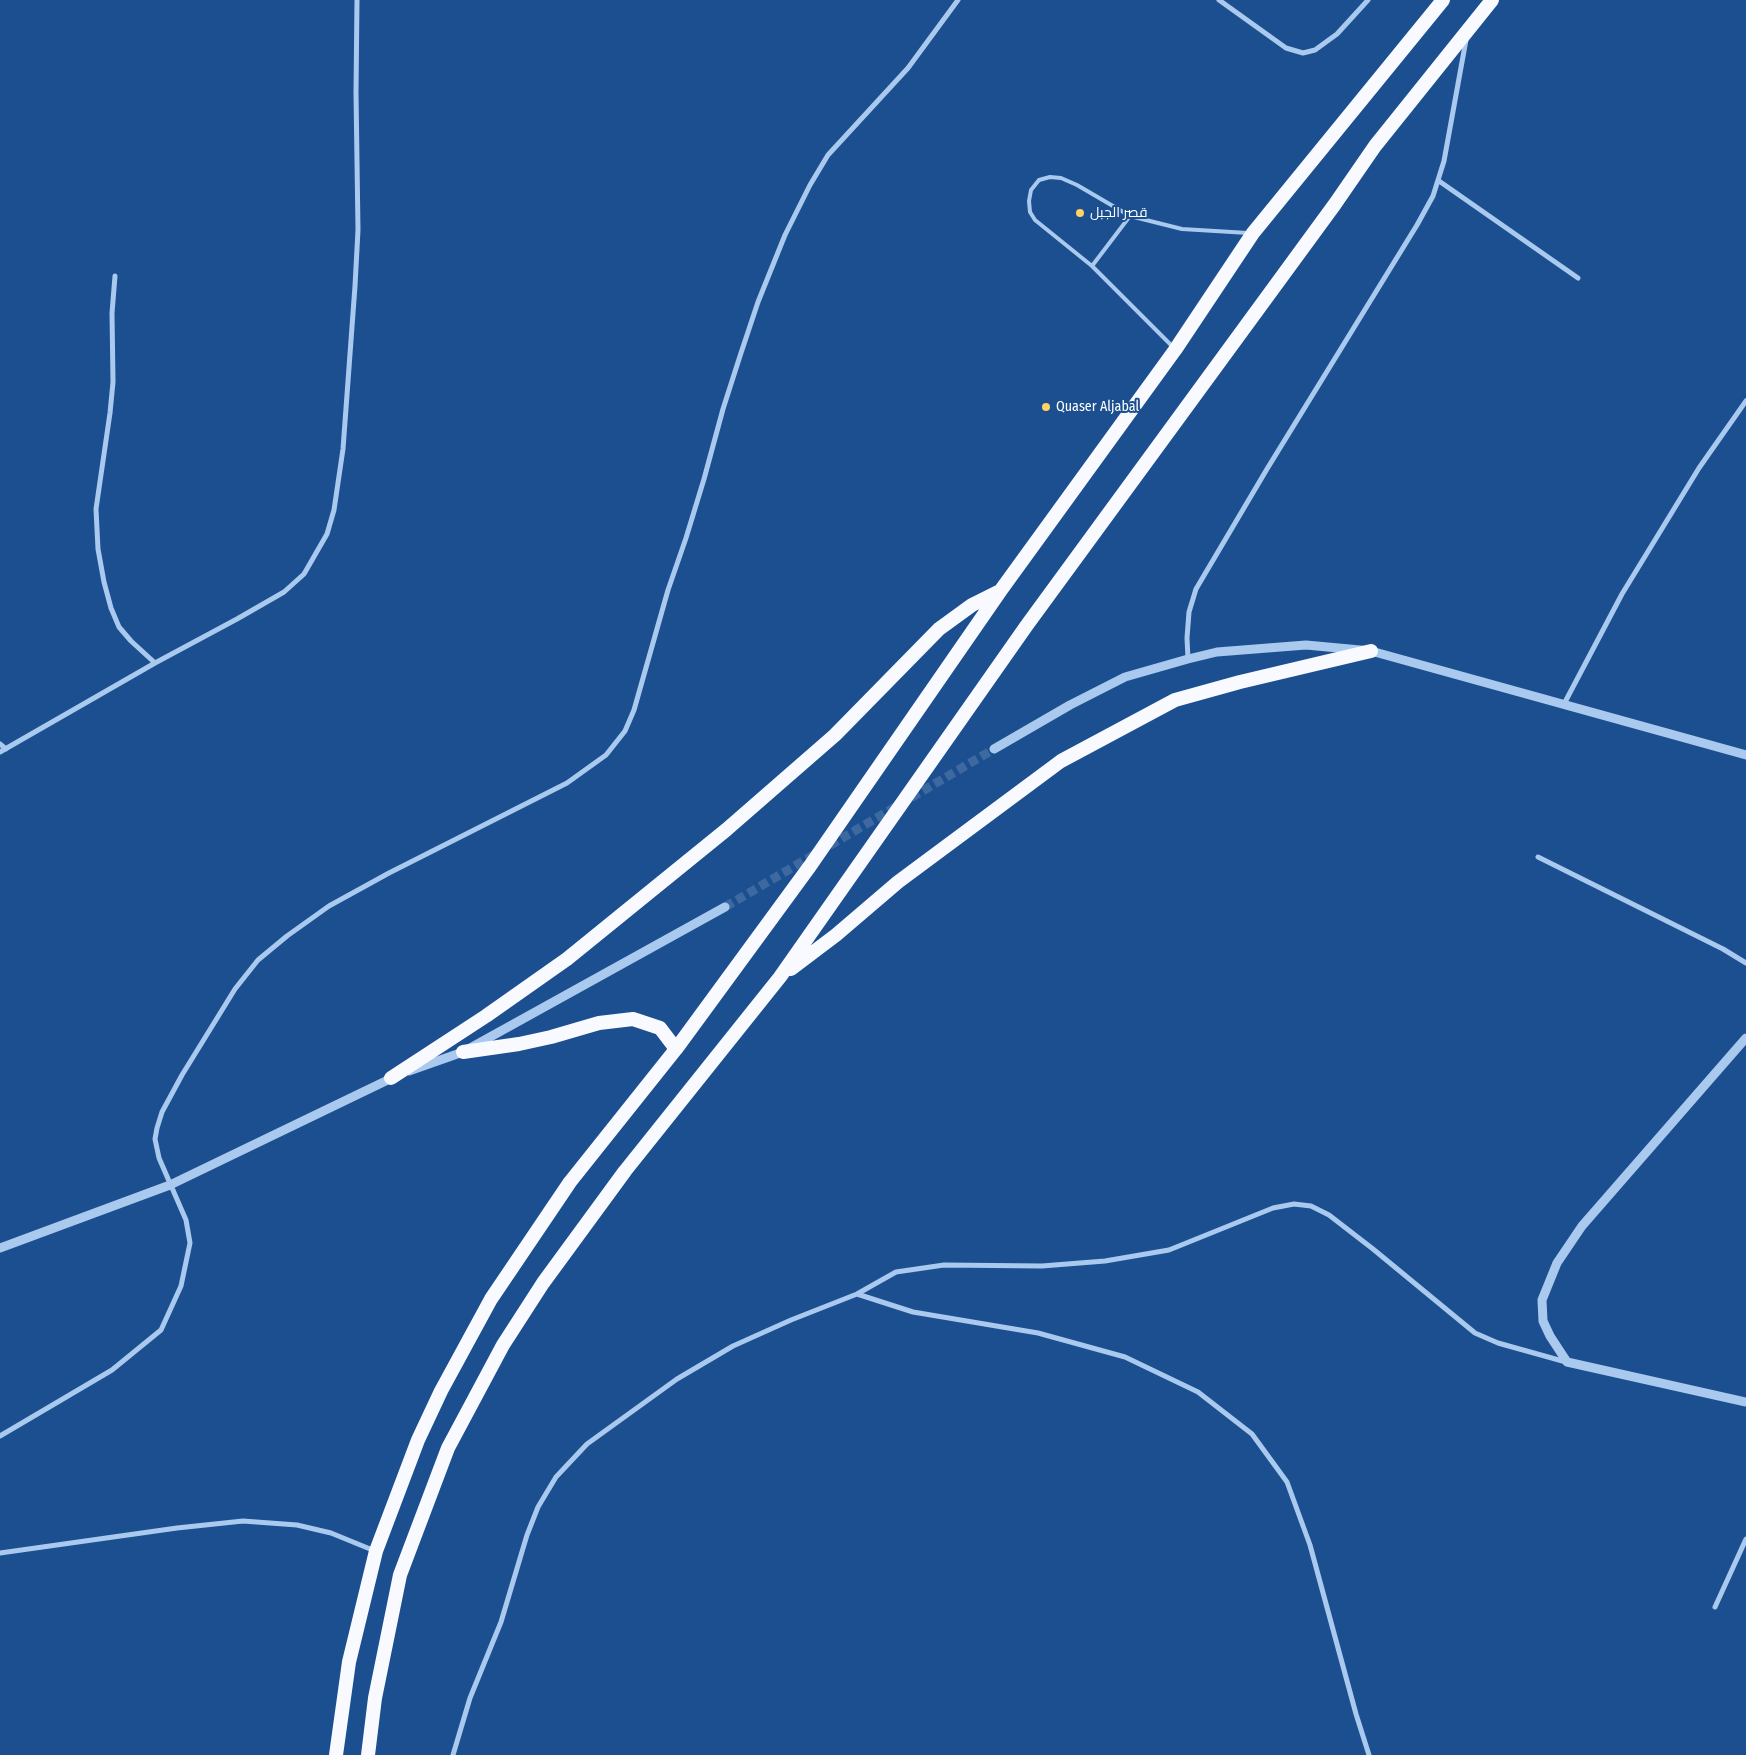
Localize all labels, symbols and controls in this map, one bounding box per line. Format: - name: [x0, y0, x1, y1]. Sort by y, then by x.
- place label: قصر الجبل: [1090, 205, 1147, 221]
- marker: قصر الجبل: [1074, 207, 1086, 219]
- place label: Quaser Aljabal: [1056, 399, 1139, 415]
- marker: Quaser Aljabal: [1040, 401, 1052, 413]

